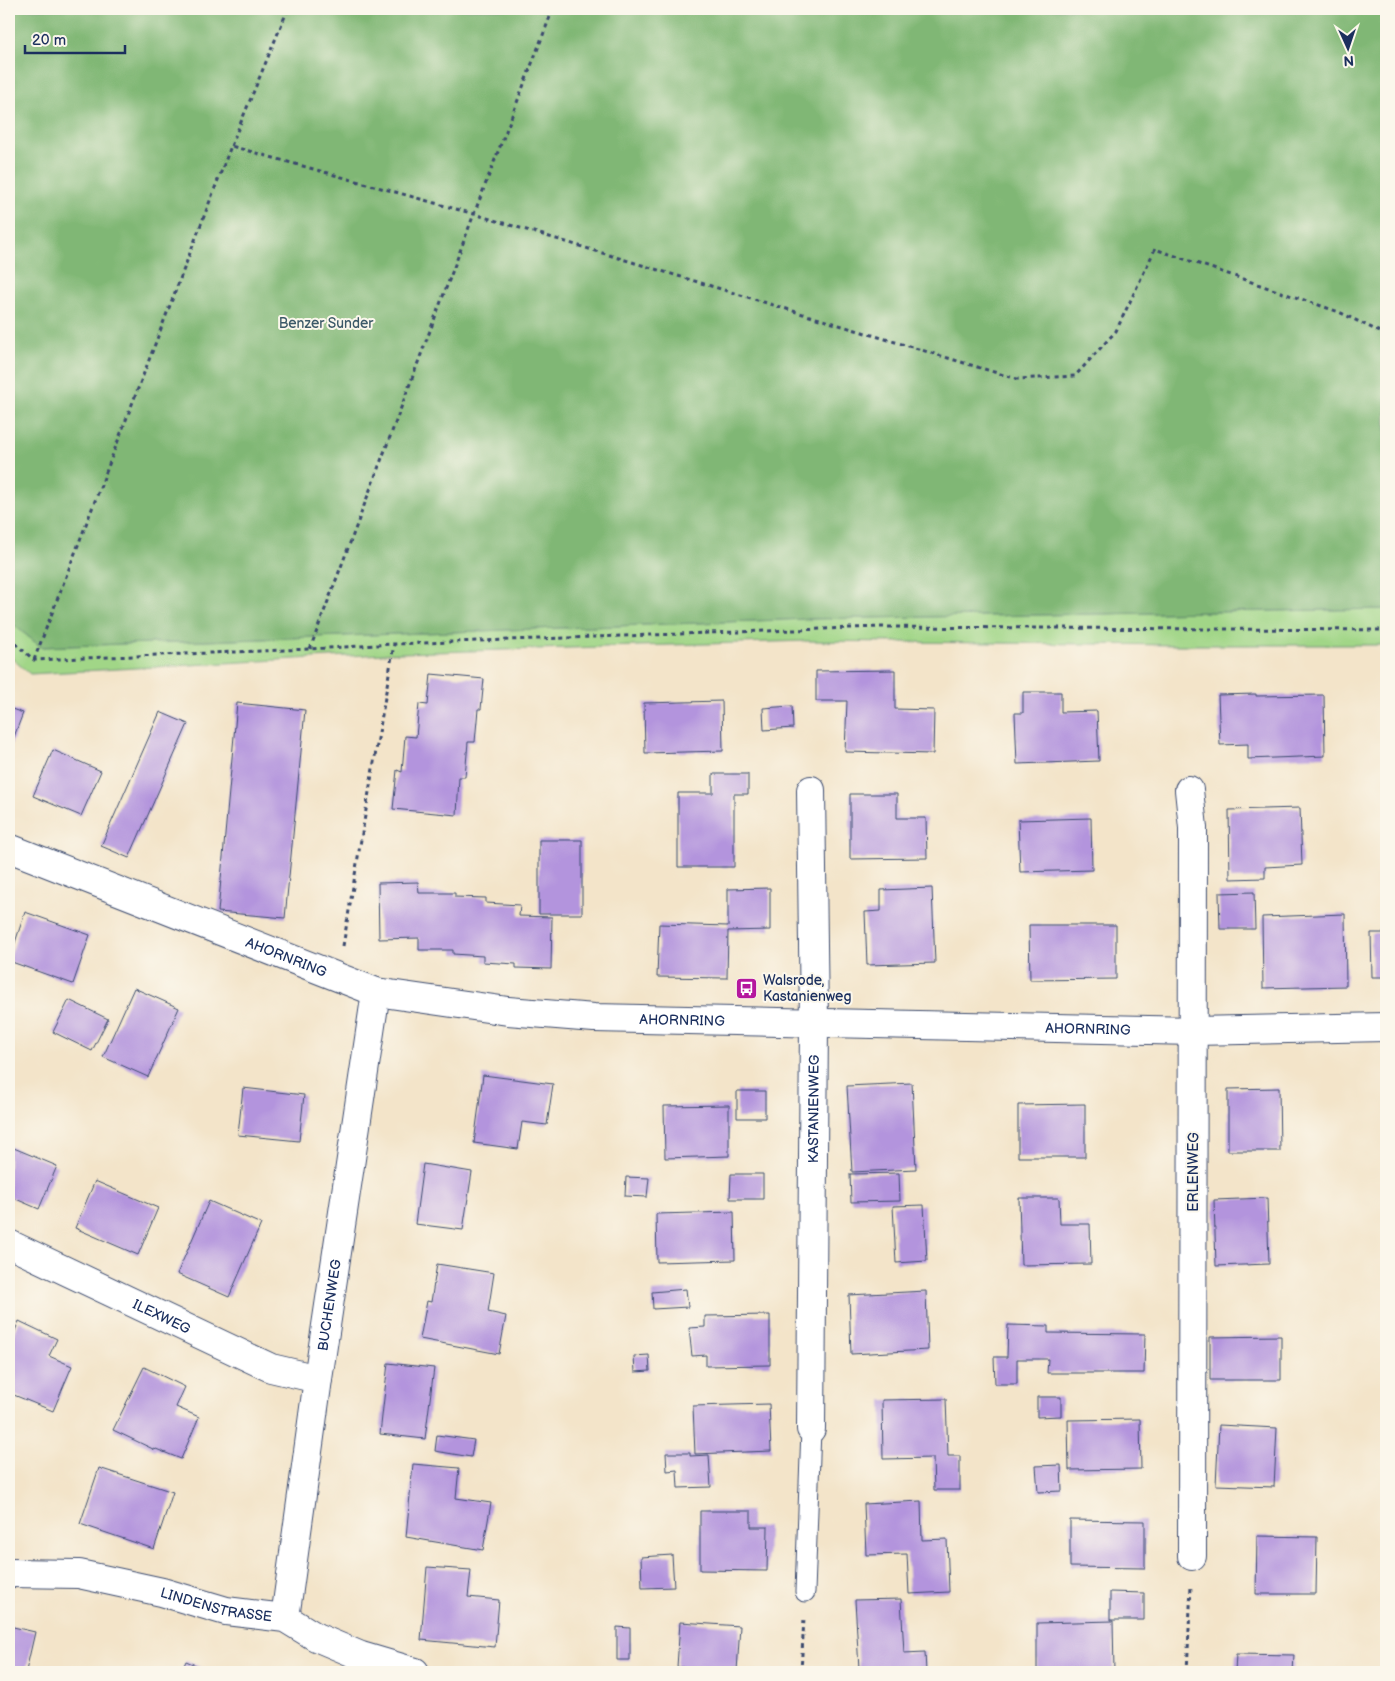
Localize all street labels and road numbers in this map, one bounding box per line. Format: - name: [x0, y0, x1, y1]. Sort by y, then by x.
- street label: AHORNRING: [244, 933, 330, 981]
- street label: AHORNRING: [639, 1010, 725, 1029]
- street label: AHORNRING: [1045, 1019, 1131, 1038]
- street label: KASTANIENWEG: [804, 1054, 822, 1163]
- street label: ERLENWEG: [1185, 1132, 1202, 1212]
- street label: BUCHENWEG: [314, 1258, 344, 1352]
- street label: ILEXWEG: [130, 1295, 194, 1337]
- street label: LINDENSTRASSE: [159, 1584, 273, 1625]

